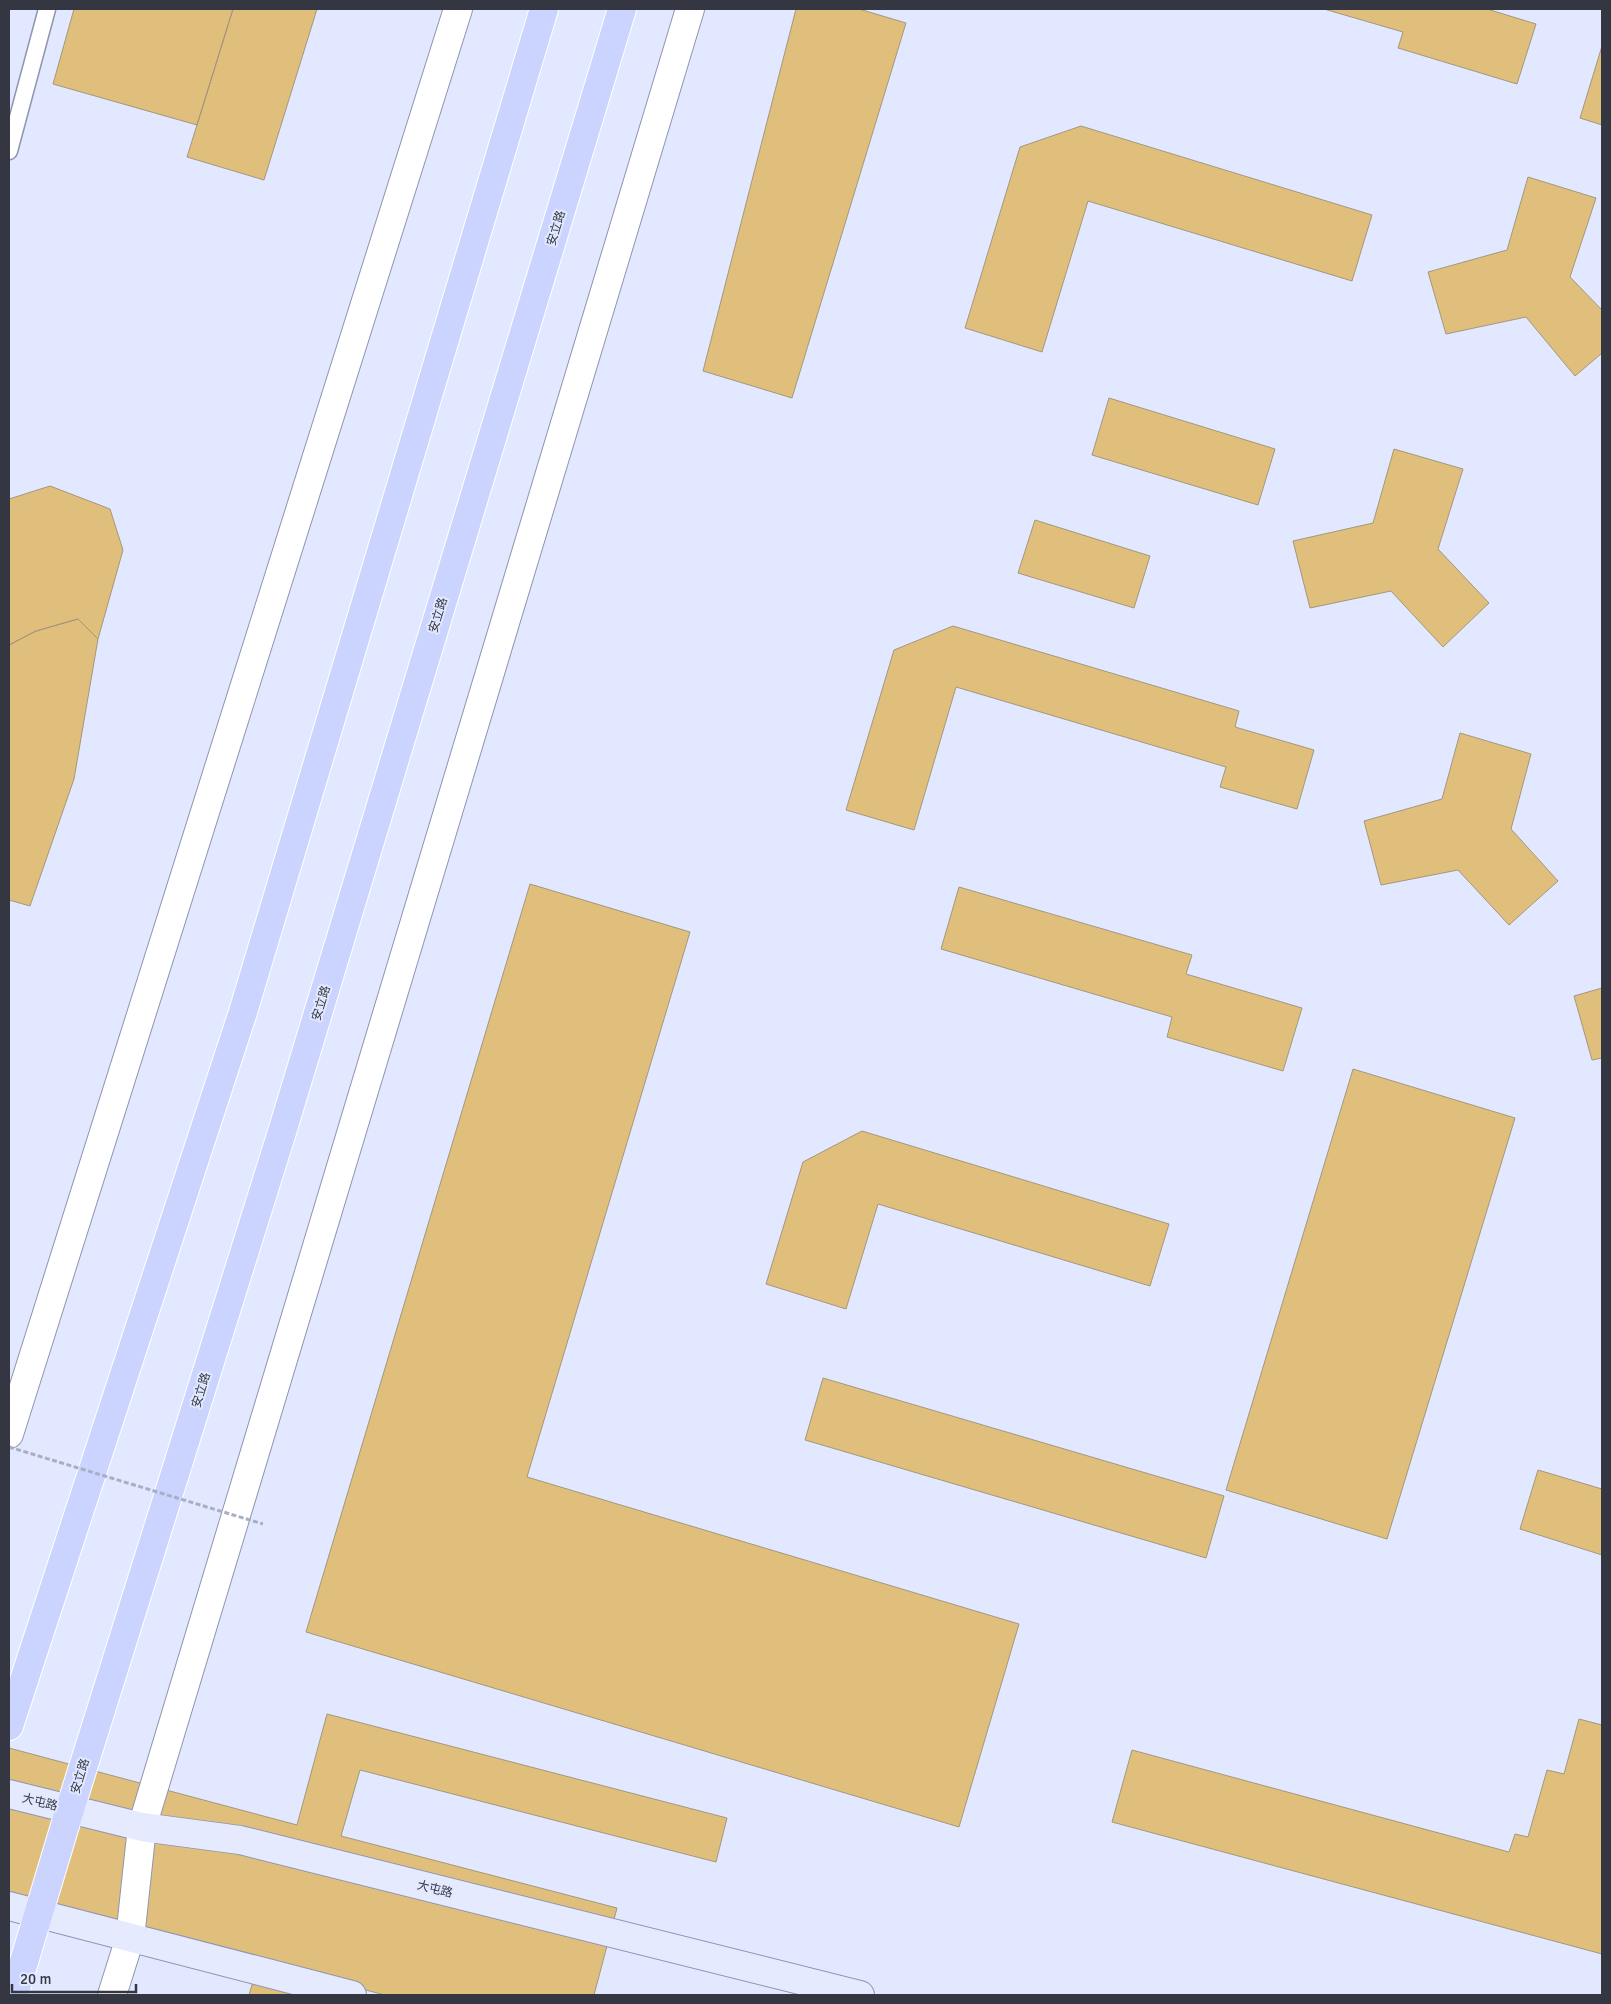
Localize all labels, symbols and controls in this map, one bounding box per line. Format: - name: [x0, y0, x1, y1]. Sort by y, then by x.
- street label: 安立路: [544, 209, 569, 248]
- street label: 安立路: [426, 596, 451, 635]
- street label: 安立路: [309, 984, 334, 1023]
- street label: 安立路: [189, 1371, 214, 1410]
- street label: 安立路: [68, 1757, 93, 1796]
- street label: 大屯路: [21, 1791, 59, 1814]
- street label: 大屯路: [416, 1878, 454, 1901]
- scale bar: [12, 1962, 136, 1994]
- text: 20 m: [20, 1970, 51, 1988]

